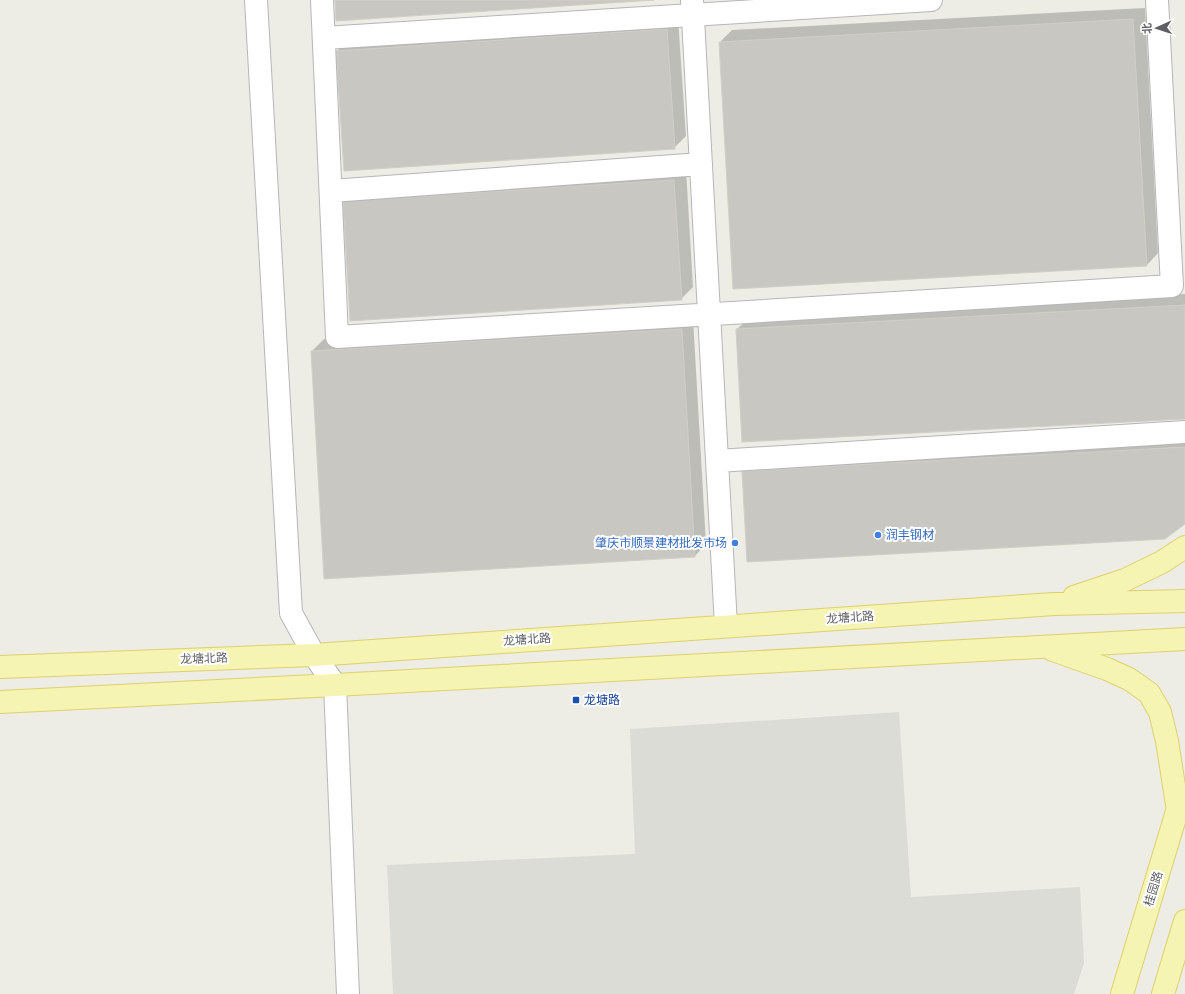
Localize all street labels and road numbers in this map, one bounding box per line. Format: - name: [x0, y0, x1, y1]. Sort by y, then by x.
- street label: 龙塘北路: [826, 609, 874, 627]
- street label: 龙塘北路: [503, 631, 551, 649]
- street label: 龙塘北路: [180, 651, 228, 667]
- street label: 桂园路: [1142, 870, 1166, 908]

